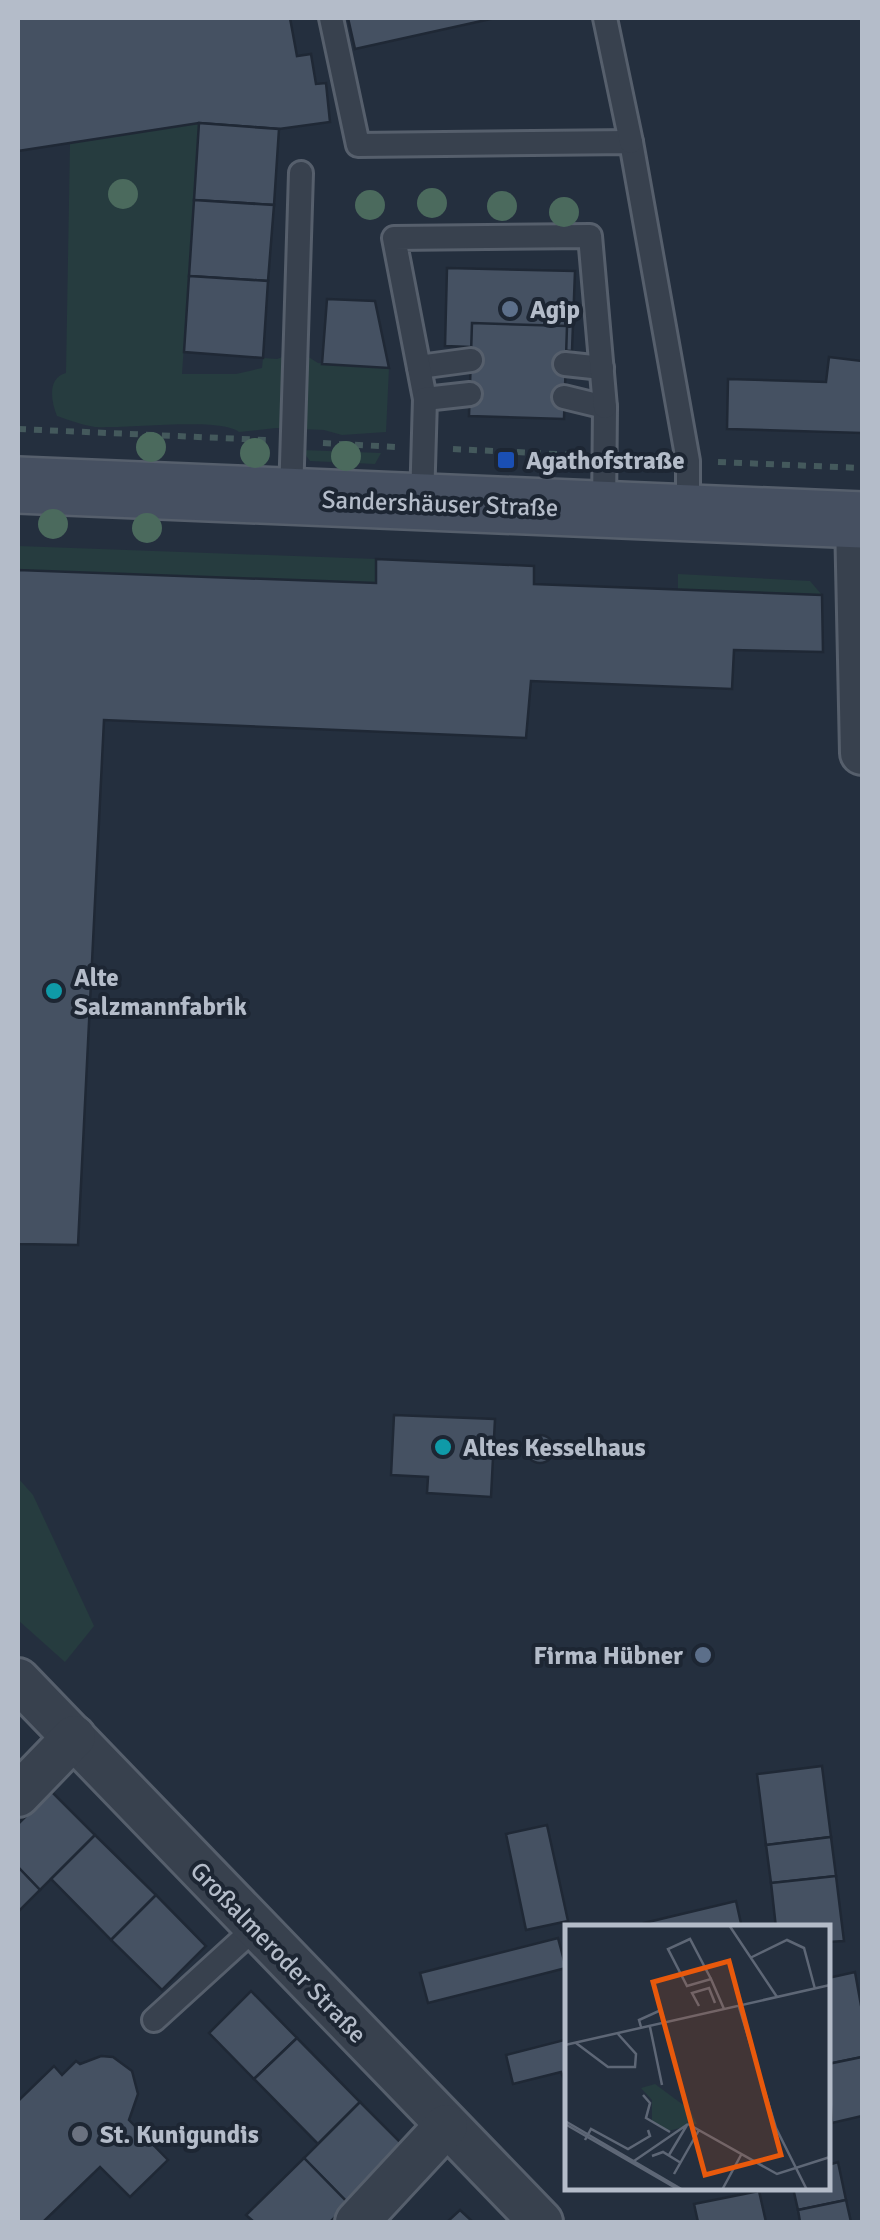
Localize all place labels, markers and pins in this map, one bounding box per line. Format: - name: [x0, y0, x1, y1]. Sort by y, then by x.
- place label: Agip: [530, 294, 580, 325]
- marker: Agip: [499, 298, 521, 320]
- place label: Agathofstraße: [526, 445, 685, 476]
- marker: Agathofstraße: [495, 449, 517, 471]
- place label: Alte Salzmannfabrik: [74, 962, 247, 1022]
- marker: Alte Salzmannfabrik: [43, 980, 65, 1002]
- place label: Altes Kesselhaus: [463, 1432, 646, 1463]
- marker: Altes Kesselhaus: [432, 1436, 454, 1458]
- place label: Firma Hübner: [533, 1640, 683, 1671]
- marker: Firma Hübner: [692, 1644, 714, 1666]
- place label: St. Kunigundis: [100, 2119, 259, 2150]
- marker: St. Kunigundis: [69, 2123, 91, 2145]

